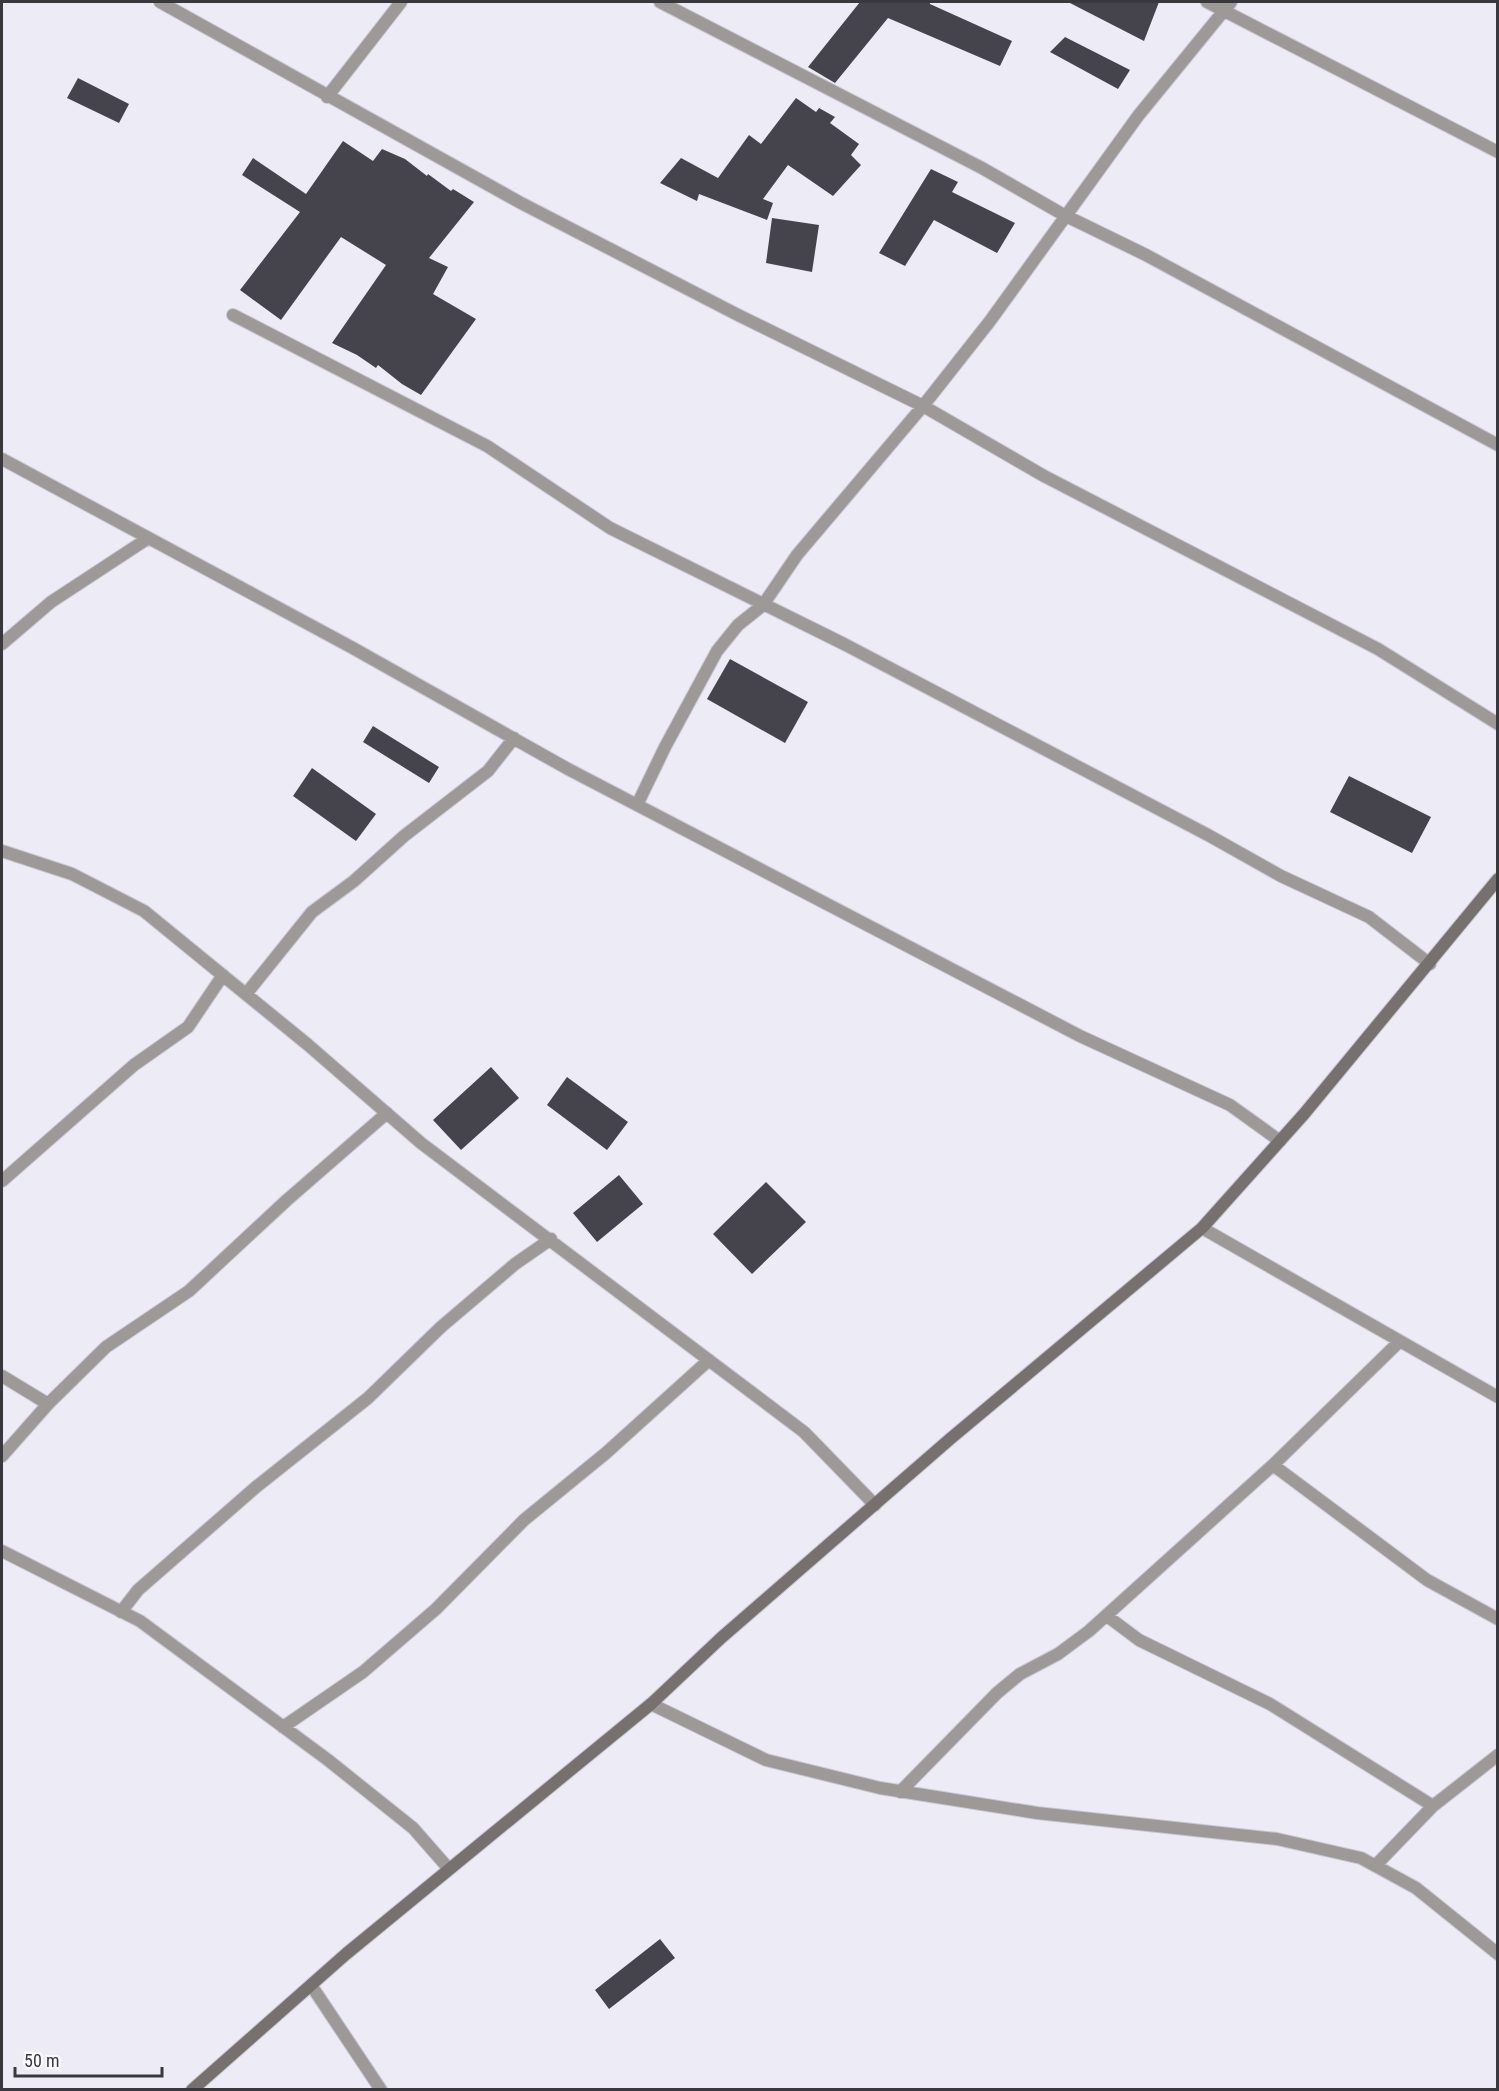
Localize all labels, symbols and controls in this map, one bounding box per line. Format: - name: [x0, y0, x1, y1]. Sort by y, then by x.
- scale bar: [15, 2040, 162, 2078]
- text: 50 m: [24, 2050, 59, 2071]

